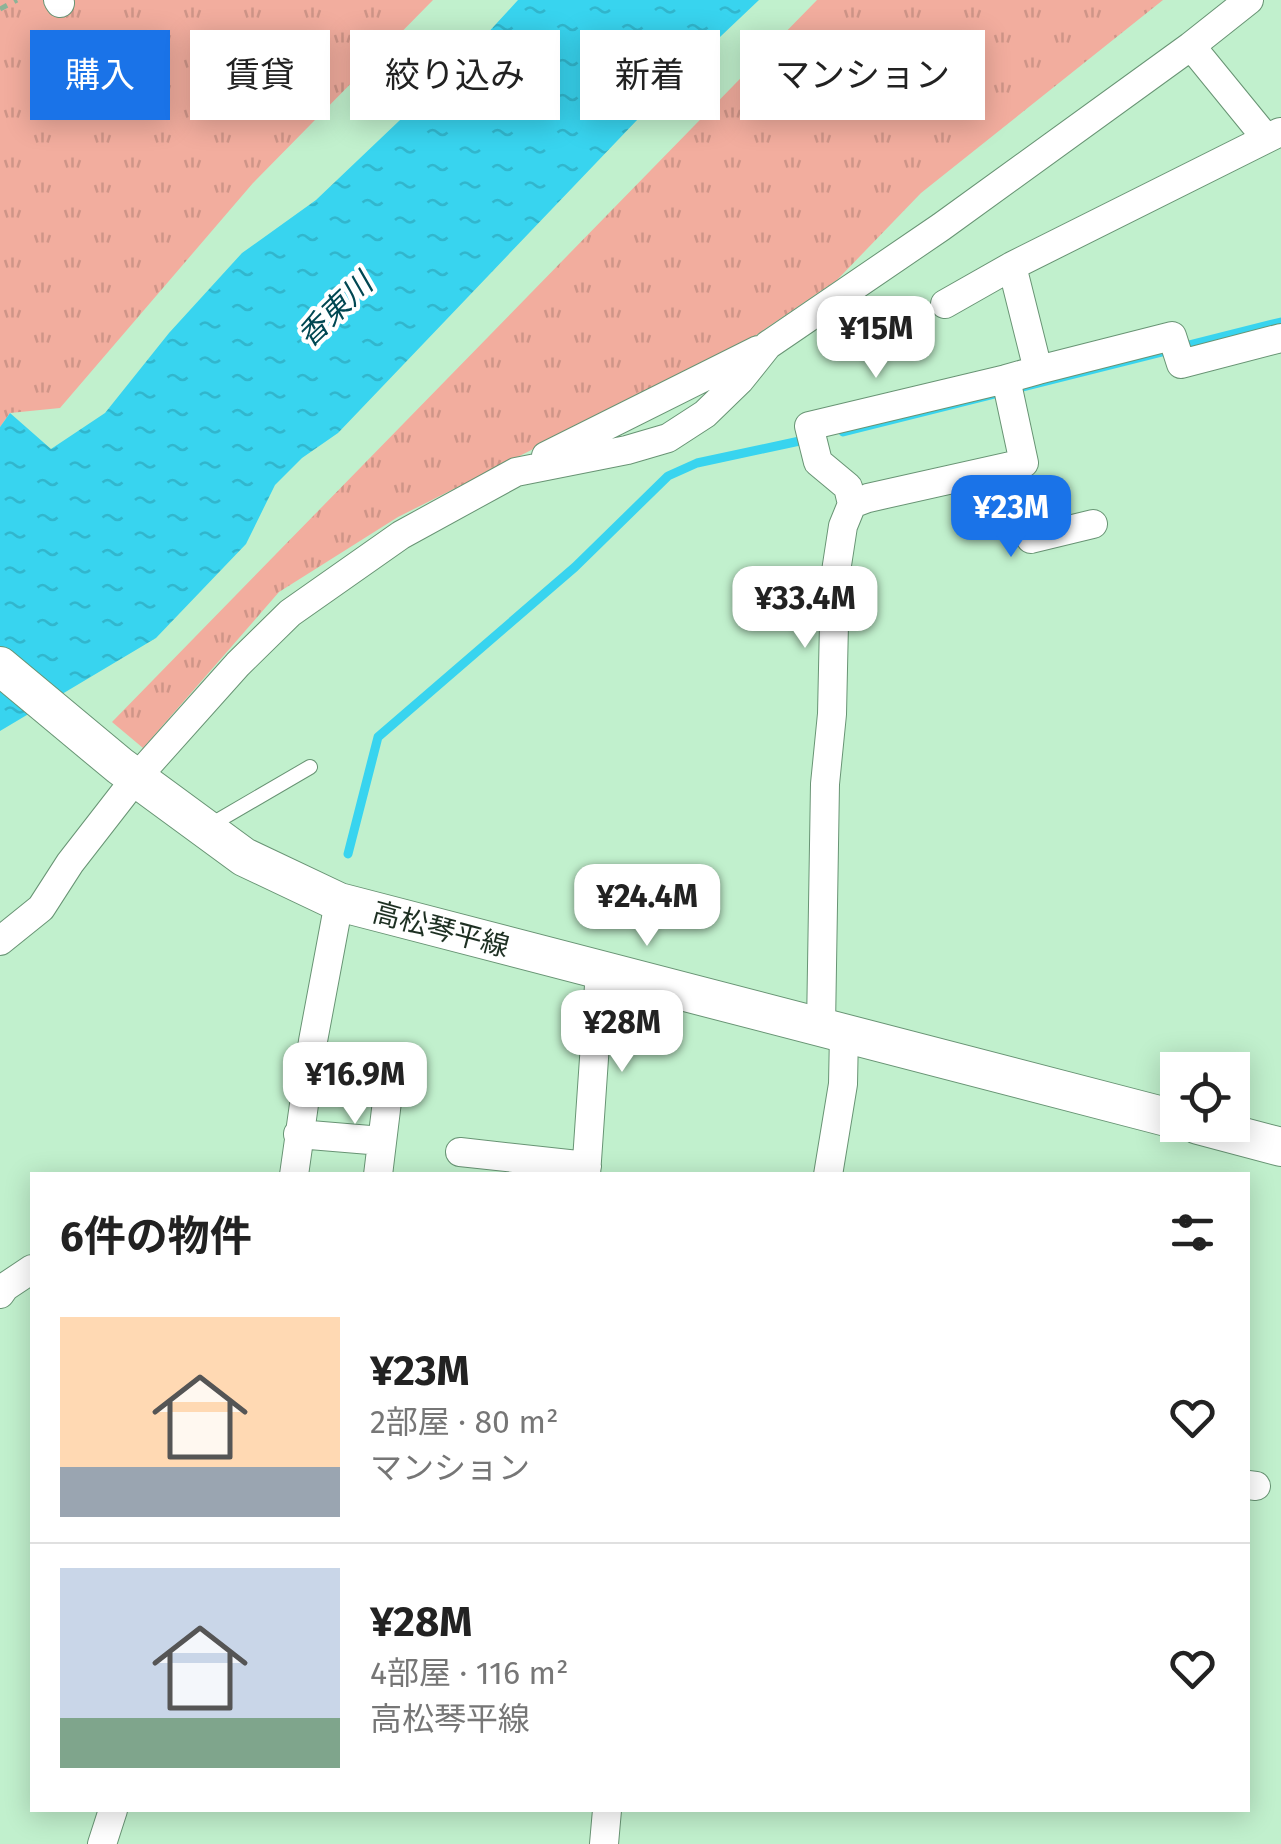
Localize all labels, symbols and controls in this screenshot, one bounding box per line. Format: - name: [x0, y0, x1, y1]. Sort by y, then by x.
- chip: 購入: [30, 30, 170, 120]
- chip: 賃貸: [190, 30, 330, 120]
- chip: 絞り込み: [350, 30, 560, 120]
- chip: 新着: [580, 30, 720, 120]
- chip: マンション: [740, 30, 985, 120]
- water label: 香東川: [290, 264, 382, 354]
- pin: ¥15M: [817, 296, 935, 381]
- text: ¥15M: [839, 309, 913, 347]
- pin: ¥23M: [952, 475, 1070, 560]
- text: ¥23M: [973, 488, 1049, 526]
- pin: ¥33.4M: [724, 566, 886, 651]
- text: ¥33.4M: [754, 579, 856, 617]
- pin: ¥24.4M: [566, 864, 728, 949]
- text: ¥24.4M: [596, 877, 698, 915]
- street label: 高松琴平線: [369, 895, 513, 964]
- pin: ¥28M: [563, 990, 681, 1075]
- text: ¥28M: [583, 1003, 661, 1041]
- pin: ¥16.9M: [274, 1042, 436, 1127]
- map controls: [1160, 1052, 1250, 1142]
- button: locate: [1160, 1052, 1250, 1142]
- text: ¥16.9M: [305, 1055, 405, 1093]
- icon: filters: [1165, 1205, 1220, 1260]
- text: 6件の物件: [60, 1212, 252, 1262]
- text: ¥23M: [370, 1346, 470, 1396]
- icon: home: [140, 1357, 260, 1477]
- icon: heart: [1165, 1390, 1220, 1445]
- text: 2部屋 · 80 m²: [370, 1403, 559, 1441]
- text: マンション: [370, 1449, 530, 1487]
- text: ¥28M: [370, 1597, 472, 1647]
- icon: home: [140, 1608, 260, 1728]
- icon: heart: [1165, 1641, 1220, 1696]
- text: 4部屋 · 116 m²: [370, 1654, 569, 1692]
- text: 高松琴平線: [370, 1700, 530, 1738]

